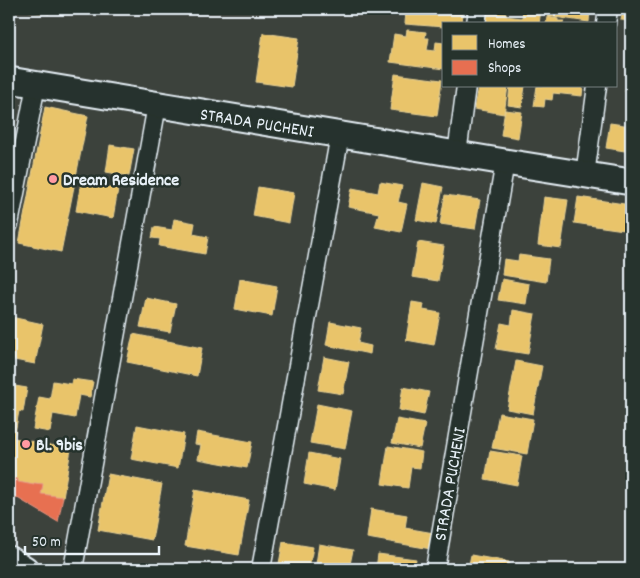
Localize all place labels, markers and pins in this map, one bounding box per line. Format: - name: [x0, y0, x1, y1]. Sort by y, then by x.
- place label: Dream Residence: [63, 169, 179, 194]
- marker: Dream Residence: [47, 173, 59, 185]
- place label: Bl. 9bis: [36, 434, 83, 459]
- marker: Bl. 9bis: [20, 438, 32, 450]

